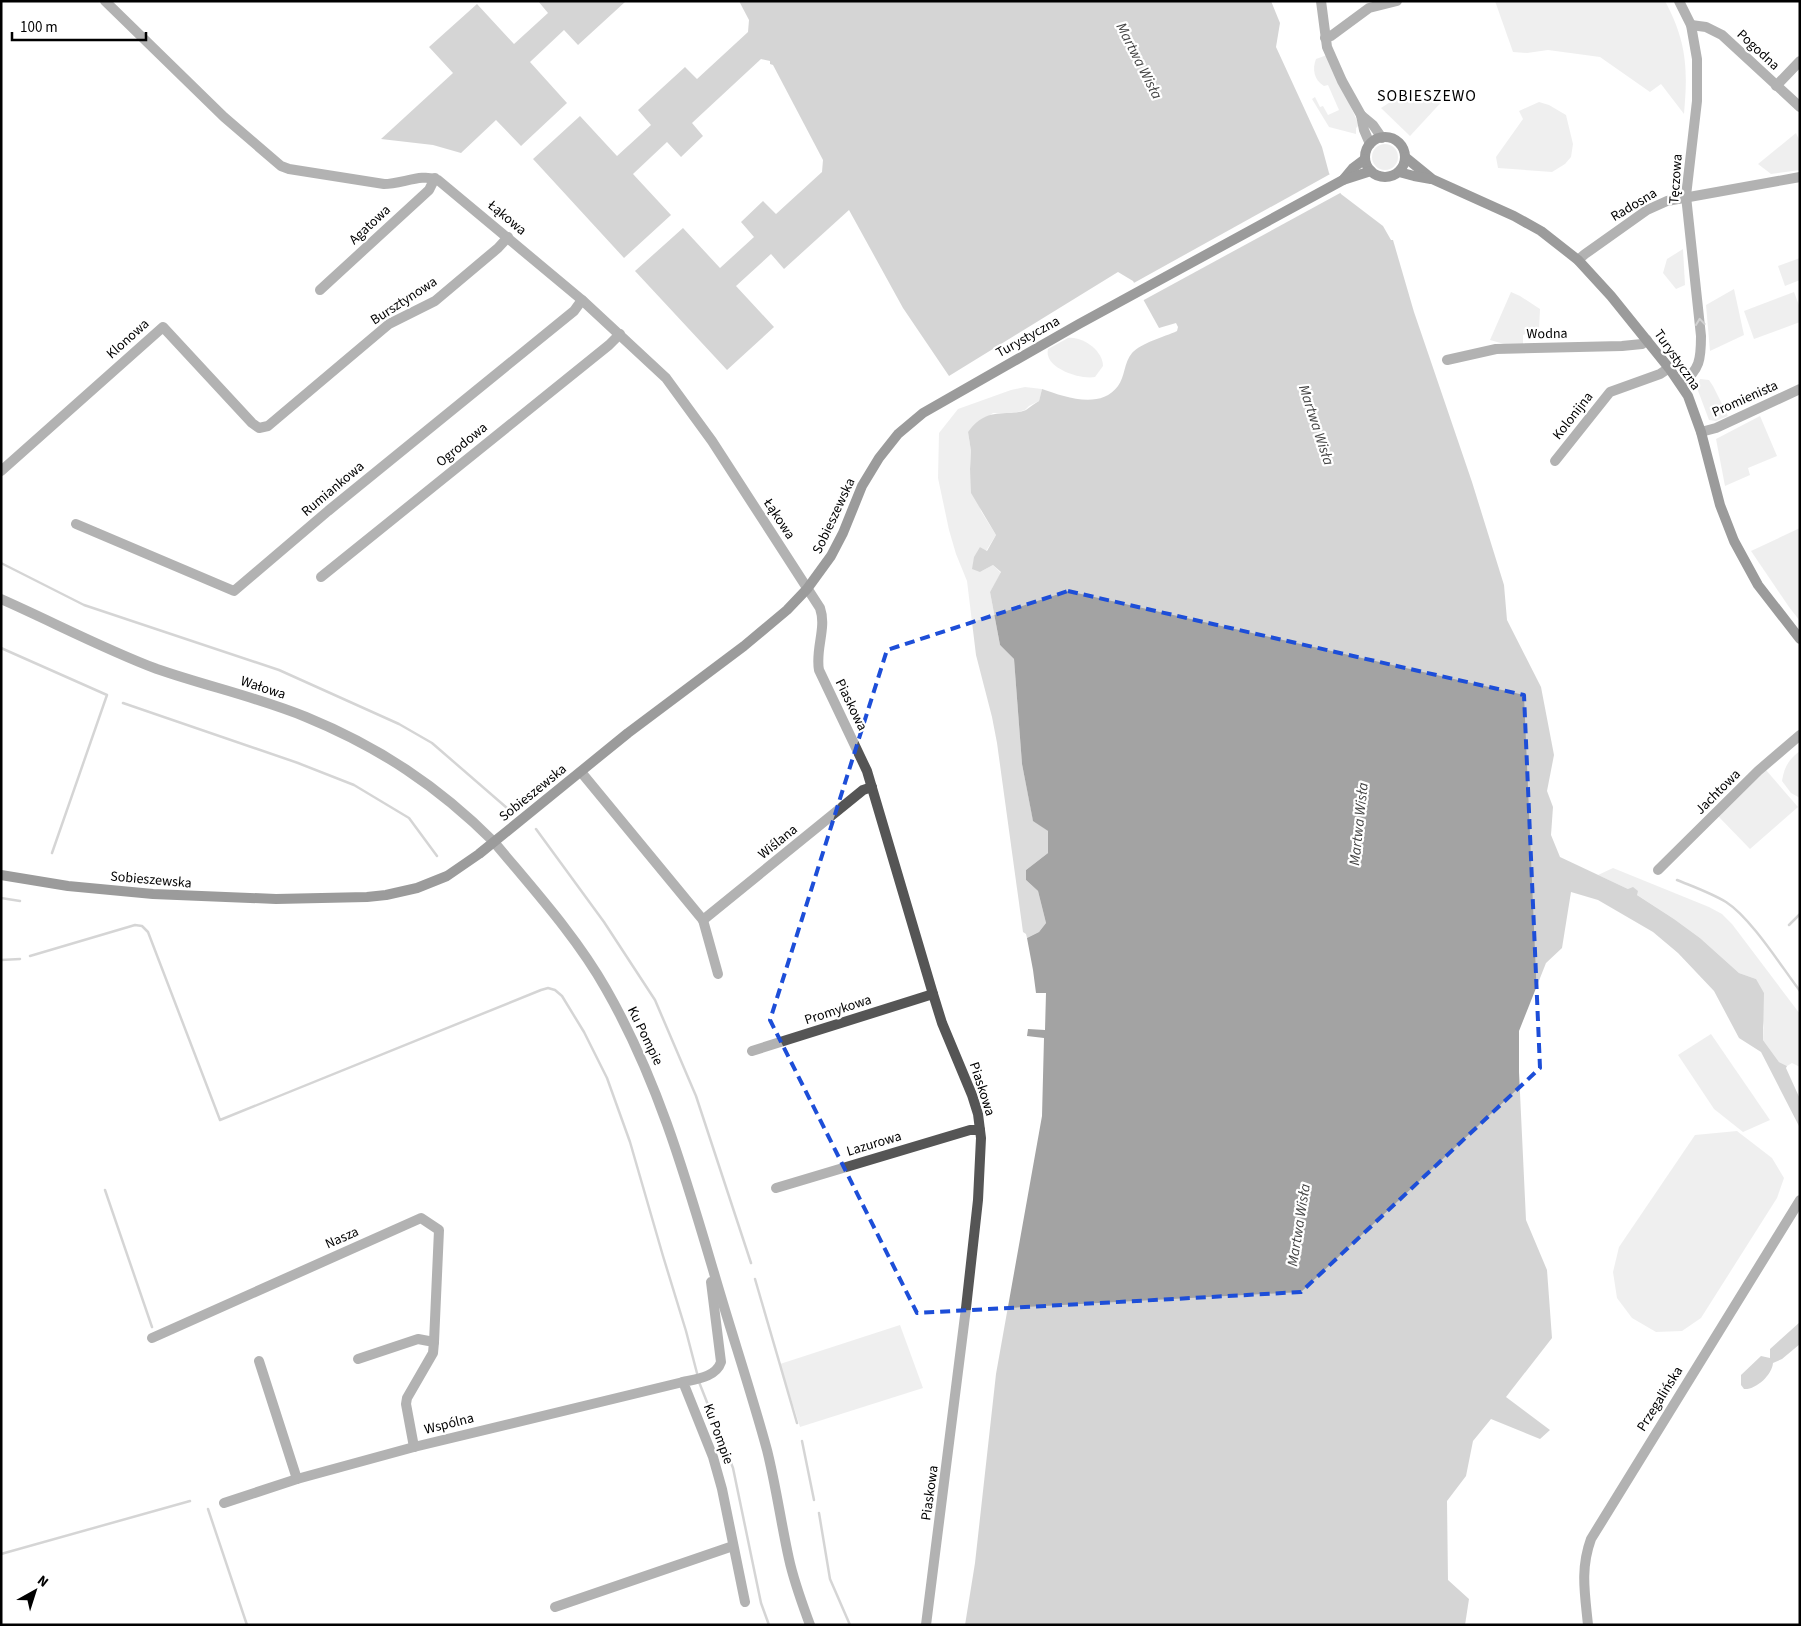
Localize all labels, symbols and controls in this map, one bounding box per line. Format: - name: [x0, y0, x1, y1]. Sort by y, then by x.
- scale bar: [12, 10, 146, 42]
- text: 100 m: [20, 17, 58, 38]
- water label: Martwa Wisła: [1111, 19, 1167, 103]
- street label: Pogodna: [1732, 25, 1784, 75]
- district label: SOBIESZEWO: [1377, 85, 1477, 107]
- street label: Tęczowa: [1664, 153, 1688, 205]
- street label: Radosna: [1607, 183, 1661, 227]
- street label: Łąkowa: [482, 195, 531, 240]
- street label: Agatowa: [345, 201, 395, 249]
- street label: Bursztynowa: [367, 272, 441, 330]
- street label: Turystyczna: [993, 311, 1063, 363]
- street label: Klonowa: [102, 314, 154, 364]
- one-way arrow: [1695, 318, 1706, 326]
- street label: Wodna: [1526, 324, 1568, 344]
- street label: Turystyczna: [1649, 326, 1705, 394]
- street label: Promienista: [1709, 376, 1781, 422]
- water label: Martwa Wisła: [1293, 382, 1339, 468]
- street label: Kolonijna: [1548, 388, 1598, 444]
- street label: Ogrodowa: [432, 418, 492, 472]
- street label: Rumiankowa: [297, 457, 369, 521]
- street label: Sobieszewska: [808, 475, 860, 557]
- street label: Łąkowa: [758, 494, 800, 543]
- street label: Wałowa: [238, 671, 288, 705]
- street label: Piaskowa: [830, 676, 872, 734]
- street label: Sobieszewska: [495, 760, 571, 826]
- street label: Jachtowa: [1691, 765, 1745, 819]
- water label: Martwa Wisła: [1344, 781, 1374, 867]
- street label: Wiślana: [754, 820, 802, 864]
- street label: Sobieszewska: [109, 866, 193, 894]
- street label: Promykowa: [802, 990, 874, 1030]
- street label: Ku Pompie: [622, 1003, 668, 1069]
- street label: Piaskowa: [964, 1060, 1000, 1118]
- street label: Lazurowa: [844, 1126, 904, 1162]
- water label: Martwa Wisła: [1282, 1182, 1316, 1268]
- street label: Nasza: [322, 1222, 362, 1254]
- street label: Przegalińska: [1632, 1362, 1688, 1436]
- street label: Ku Pompie: [698, 1401, 738, 1467]
- street label: Wspólna: [422, 1408, 476, 1440]
- street label: Piaskowa: [916, 1464, 944, 1522]
- north arrow: [10, 1566, 60, 1616]
- text: N: [33, 1571, 52, 1592]

